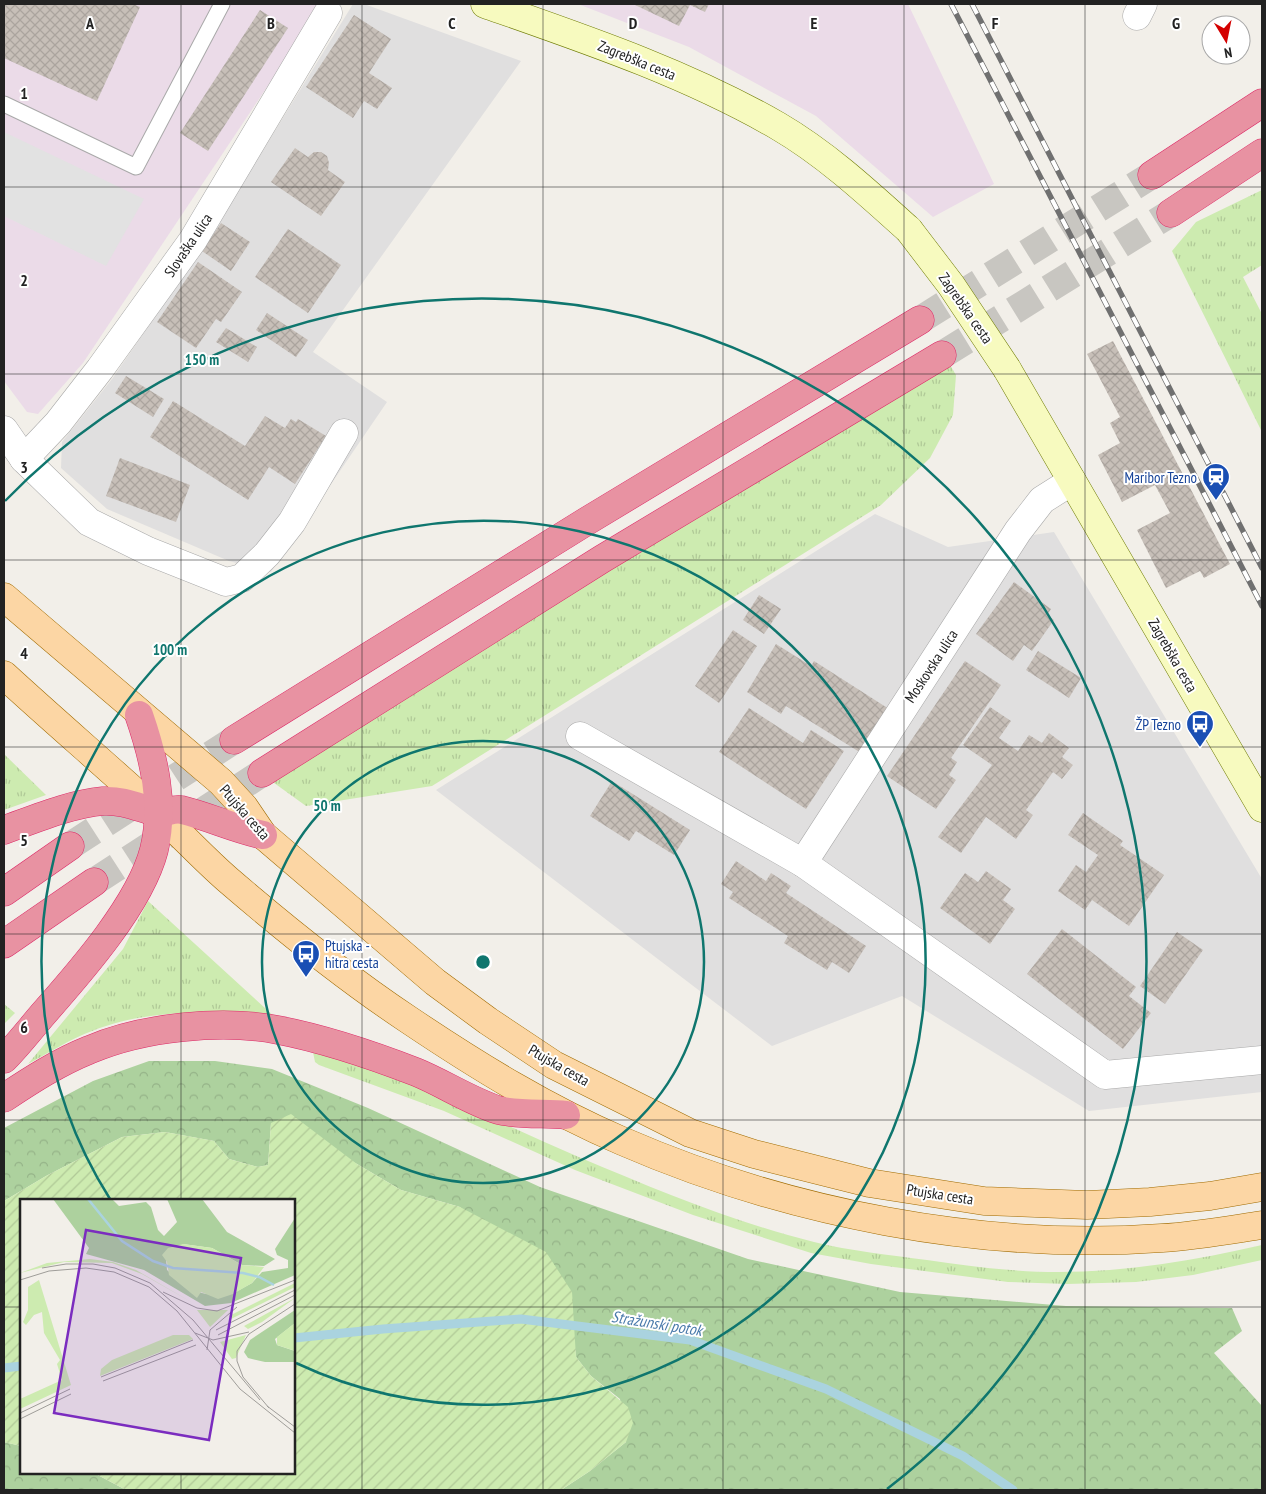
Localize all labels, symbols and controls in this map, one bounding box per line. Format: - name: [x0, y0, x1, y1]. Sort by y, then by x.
- text: A: [85, 13, 95, 33]
- text: B: [267, 13, 275, 33]
- text: C: [448, 13, 456, 33]
- text: D: [629, 13, 638, 33]
- text: E: [811, 13, 818, 33]
- text: F: [992, 13, 999, 33]
- text: G: [1172, 13, 1180, 33]
- north arrow: [1201, 15, 1251, 65]
- street label: Zagrebška cesta: [595, 36, 679, 84]
- text: N: [1223, 43, 1234, 62]
- text: 1: [20, 83, 28, 103]
- street label: Slovaška ulica: [160, 210, 216, 280]
- street label: Zagrebška cesta: [935, 269, 997, 347]
- text: 2: [20, 270, 28, 290]
- text: 150 m: [185, 350, 219, 369]
- text: 3: [20, 457, 28, 477]
- station icon: Maribor Tezno: [1201, 462, 1231, 501]
- place label: Maribor Tezno: [1124, 468, 1197, 487]
- street label: Zagrebška cesta: [1144, 615, 1202, 695]
- street label: Moskovska ulica: [900, 626, 962, 706]
- text: 100 m: [153, 640, 187, 659]
- text: 4: [20, 643, 28, 663]
- bus stop icon: ŽP Tezno: [1185, 709, 1215, 748]
- place label: ŽP Tezno: [1136, 715, 1181, 734]
- street label: Ptujska cesta: [216, 780, 274, 844]
- text: 50 m: [313, 796, 341, 815]
- text: 5: [20, 830, 28, 850]
- place label: Ptujska - hitra cesta: [325, 936, 379, 972]
- bus stop icon: Ptujska - hitra cesta: [291, 939, 321, 978]
- centre of rings: [474, 953, 492, 971]
- text: 6: [20, 1017, 28, 1037]
- street label: Ptujska cesta: [525, 1040, 593, 1090]
- street label: Ptujska cesta: [905, 1179, 975, 1209]
- inset map: [20, 1199, 295, 1474]
- water label: Stražunski potok: [610, 1306, 706, 1340]

